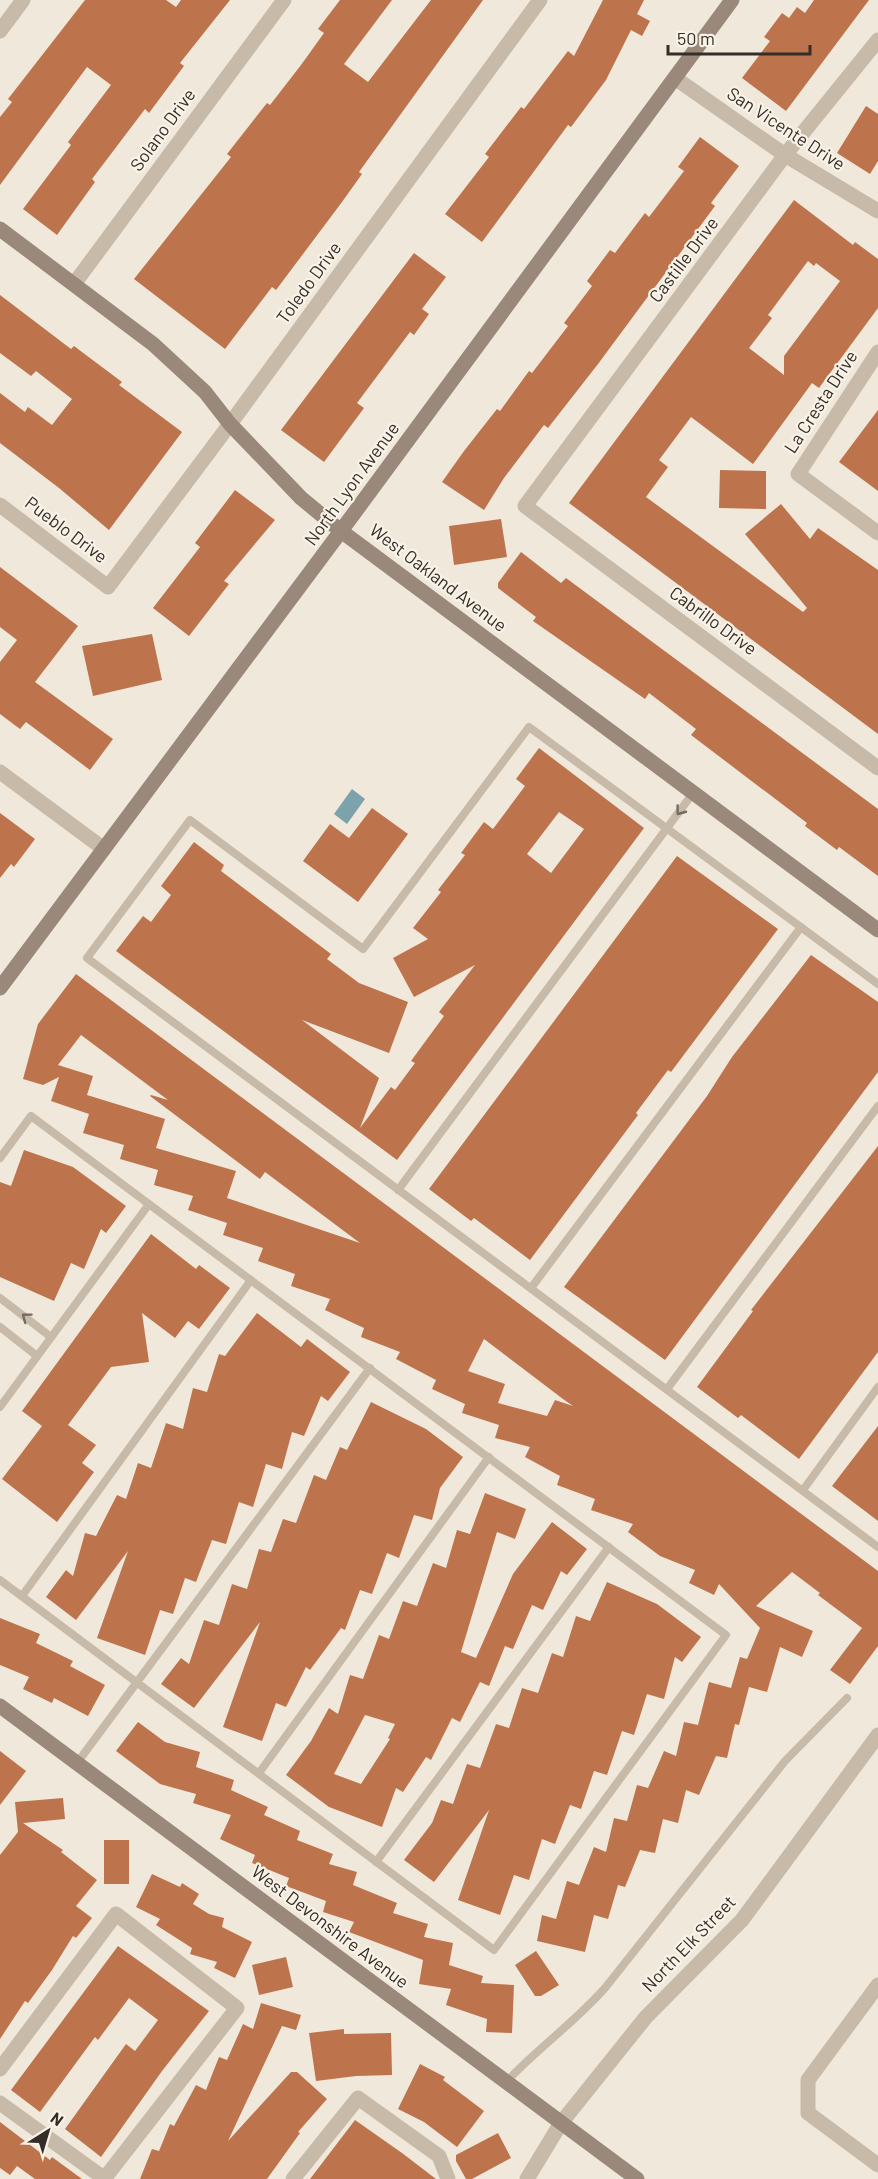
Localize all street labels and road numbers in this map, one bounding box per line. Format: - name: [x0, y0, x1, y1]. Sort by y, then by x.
- street label: San Vicente Drive: [723, 82, 850, 175]
- street label: Solano Drive: [125, 84, 200, 175]
- street label: Castille Drive: [644, 212, 722, 306]
- street label: Toledo Drive: [271, 237, 345, 328]
- street label: La Cresta Drive: [779, 346, 862, 457]
- street label: North Lyon Avenue: [299, 418, 403, 549]
- street label: Pueblo Drive: [21, 491, 112, 567]
- street label: West Oakland Avenue: [366, 518, 512, 636]
- street label: Cabrillo Drive: [666, 581, 762, 659]
- street label: West Devonshire Avenue: [248, 1860, 414, 1993]
- street label: North Elk Street: [637, 1891, 740, 1996]

